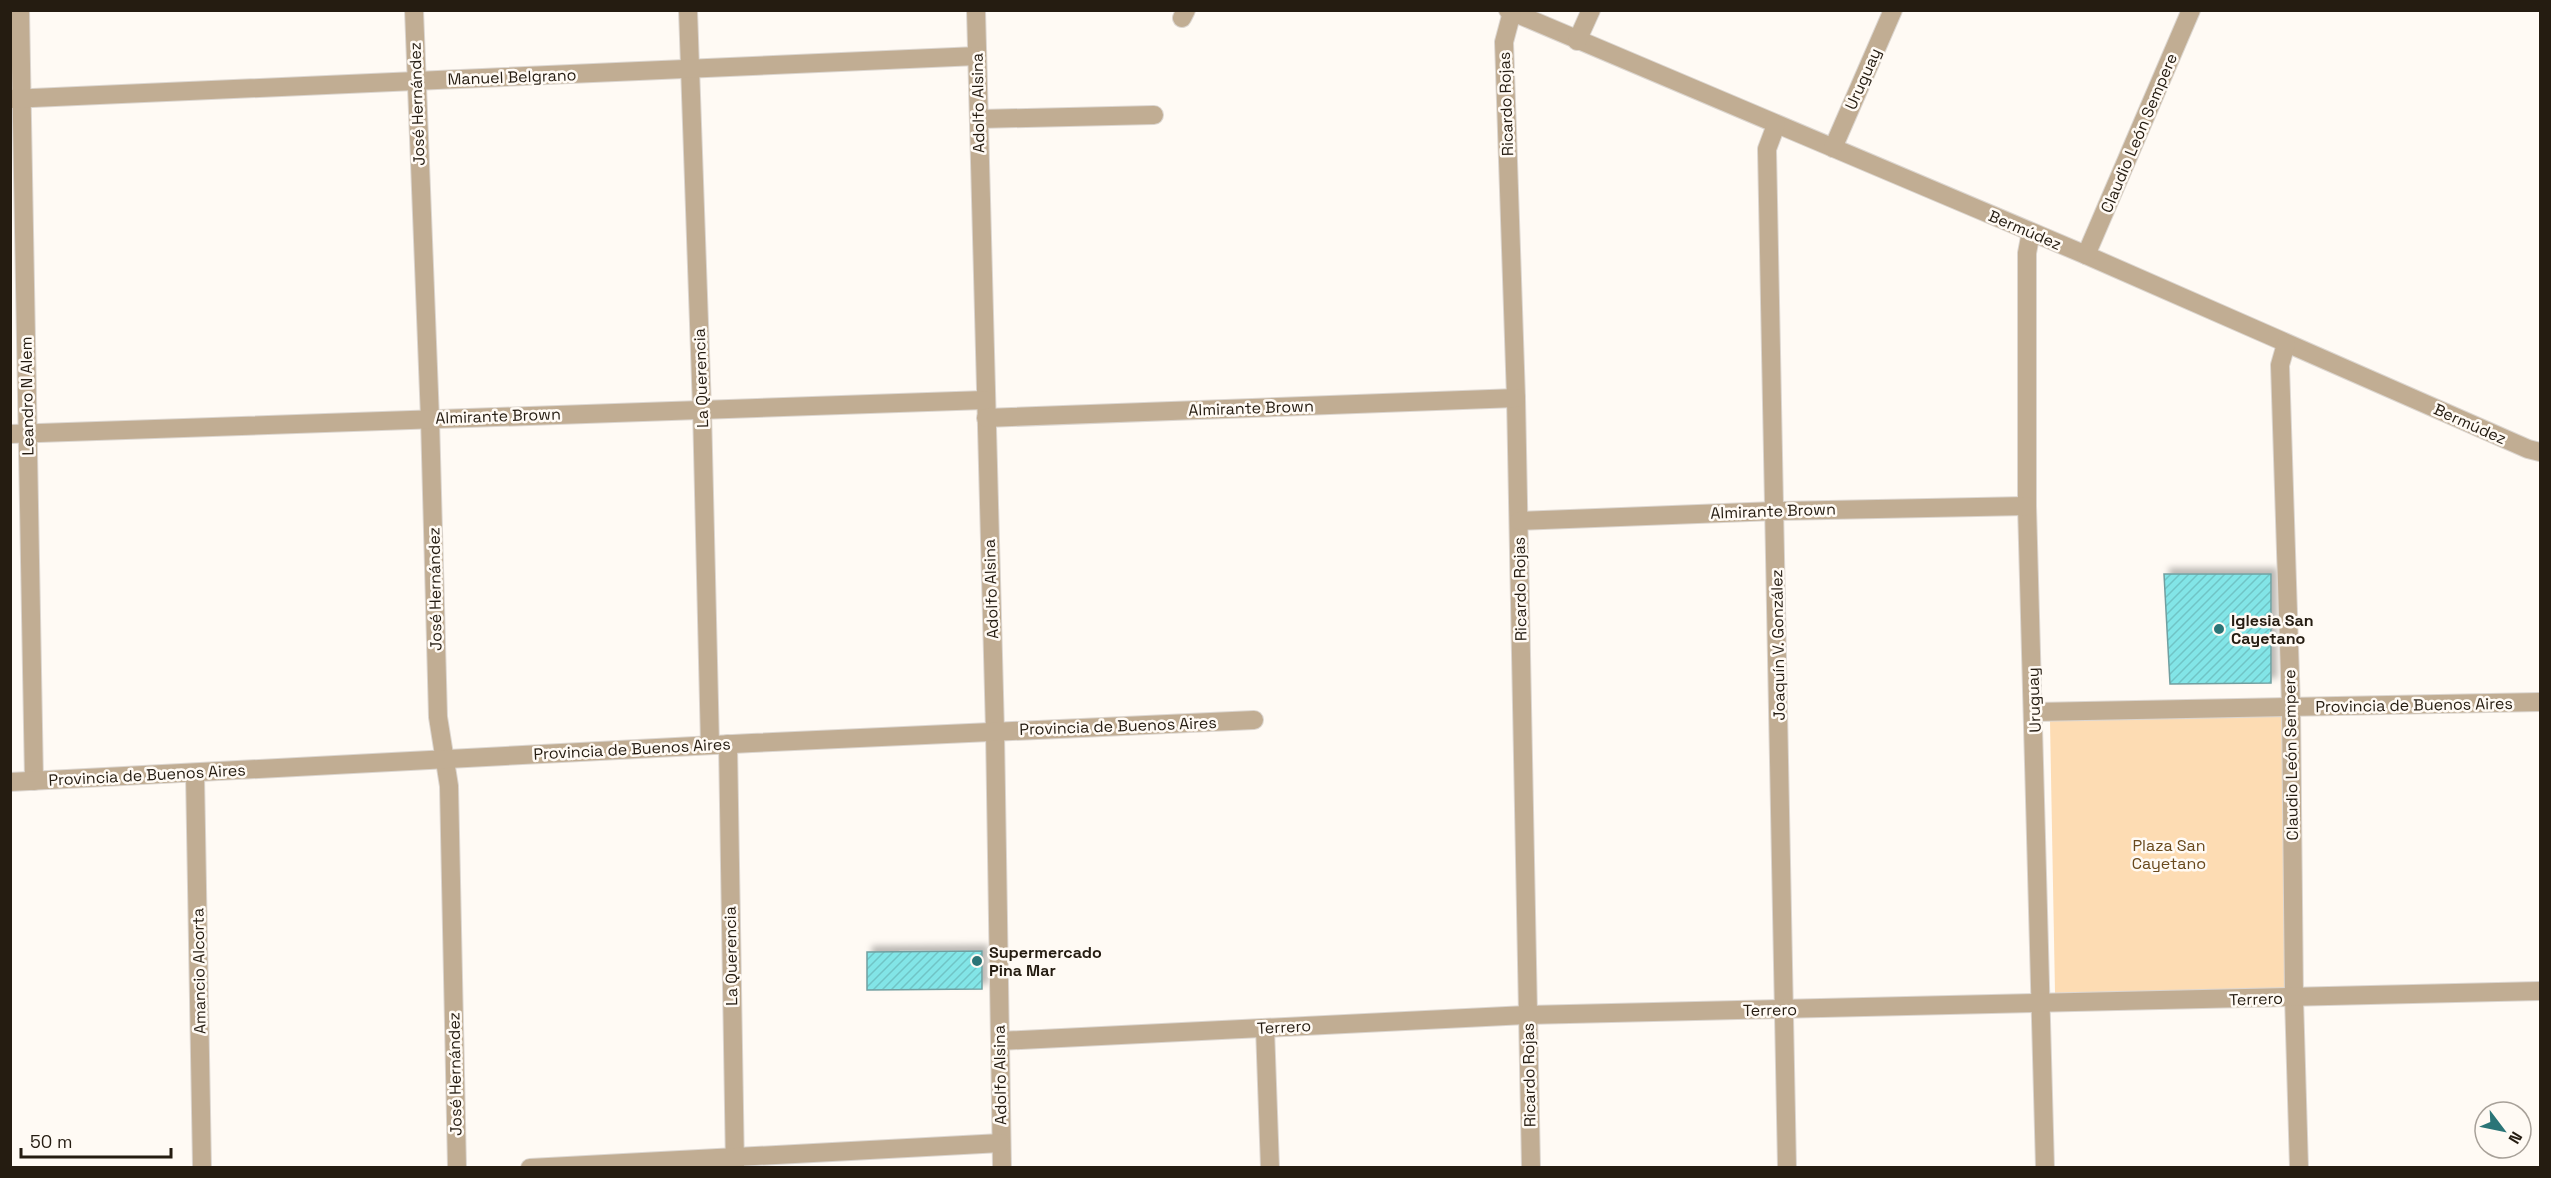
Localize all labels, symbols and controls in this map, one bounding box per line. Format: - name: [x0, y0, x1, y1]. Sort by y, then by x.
- street label: José Hernández: [404, 42, 430, 166]
- street label: Uruguay: [1840, 45, 1886, 113]
- street label: Claudio León Sempere: [2096, 50, 2182, 216]
- street label: Ricardo Rojas: [1494, 51, 1518, 157]
- street label: Adolfo Alsina: [967, 53, 989, 153]
- street label: Manuel Belgrano: [447, 64, 577, 90]
- street label: Bermúdez: [1985, 205, 2065, 255]
- street label: La Querencia: [689, 328, 713, 428]
- street label: Leandro N Alem: [15, 336, 39, 456]
- street label: Almirante Brown: [1188, 395, 1314, 421]
- street label: Bermúdez: [2430, 399, 2510, 449]
- street label: Almirante Brown: [435, 403, 561, 429]
- street label: Almirante Brown: [1710, 498, 1836, 524]
- street label: José Hernández: [423, 527, 447, 651]
- street label: Ricardo Rojas: [1509, 537, 1531, 641]
- street label: Adolfo Alsina: [979, 539, 1003, 639]
- street label: Joaquín V. González: [1766, 569, 1790, 721]
- place label: Iglesia San Cayetano: [2231, 610, 2314, 649]
- marker: Iglesia San Cayetano: [2212, 622, 2226, 636]
- street label: Uruguay: [2022, 667, 2046, 733]
- street label: Claudio León Sempere: [2279, 669, 2303, 841]
- street label: Provincia de Buenos Aires: [2315, 693, 2513, 717]
- street label: Provincia de Buenos Aires: [1019, 712, 1217, 740]
- street label: Provincia de Buenos Aires: [533, 733, 731, 765]
- street label: Provincia de Buenos Aires: [48, 759, 246, 791]
- park label: Plaza San Cayetano: [2132, 835, 2206, 874]
- street label: La Querencia: [720, 906, 742, 1006]
- street label: Amancio Alcorta: [187, 908, 211, 1034]
- place label: Supermercado Pina Mar: [989, 942, 1102, 981]
- marker: Supermercado Pina Mar: [970, 954, 984, 968]
- street label: Terrero: [2229, 988, 2283, 1010]
- street label: Terrero: [1743, 999, 1797, 1021]
- street label: José Hernández: [443, 1012, 467, 1136]
- street label: Terrero: [1256, 1015, 1312, 1039]
- street label: Ricardo Rojas: [1518, 1023, 1540, 1127]
- street label: Adolfo Alsina: [989, 1025, 1011, 1125]
- north arrow: [2473, 1100, 2533, 1160]
- scale bar: [21, 1121, 171, 1159]
- text: N: [2504, 1128, 2527, 1148]
- text: 50 m: [30, 1130, 72, 1153]

